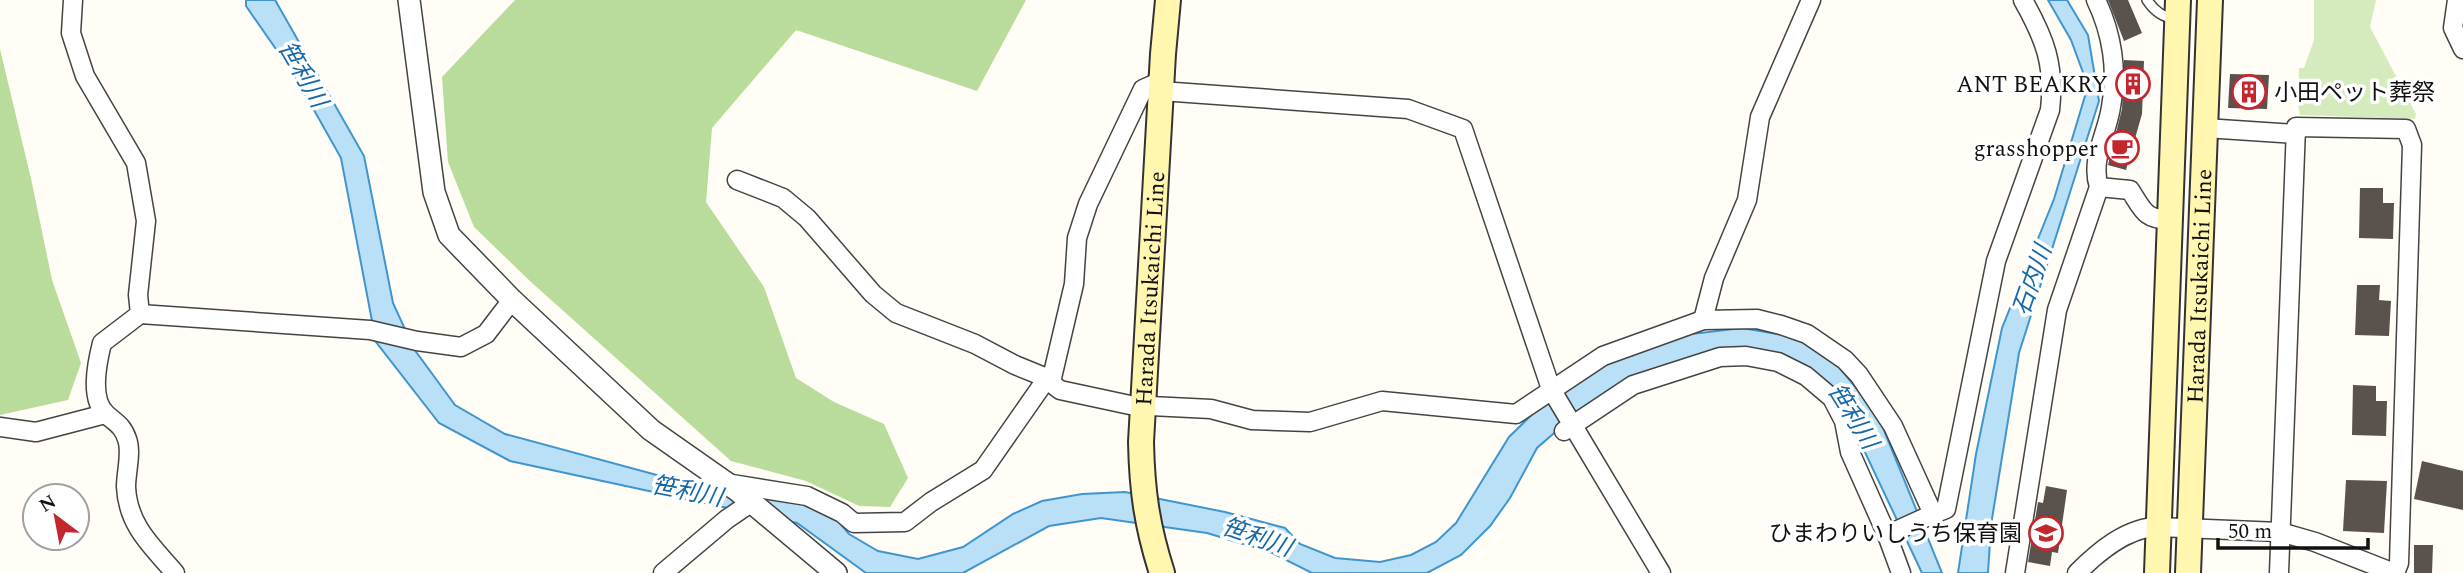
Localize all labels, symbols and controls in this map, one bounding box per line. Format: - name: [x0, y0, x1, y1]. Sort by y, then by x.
- water label: 笹利川: [269, 34, 337, 117]
- building icon: ANT BEAKRY: [2114, 65, 2152, 103]
- place label: ANT BEAKRY: [1956, 68, 2108, 103]
- building icon: 小田ペット葬祭: [2230, 73, 2268, 111]
- place label: 小田ペット葬祭: [2274, 76, 2435, 111]
- cafe icon: grasshopper: [2103, 129, 2141, 167]
- place label: grasshopper: [1973, 132, 2098, 167]
- street label: Harada Itsukaichi Line: [2179, 168, 2223, 404]
- street label: Harada Itsukaichi Line: [1127, 170, 1175, 407]
- water label: 石内川: [2004, 238, 2063, 320]
- water label: 笹利川: [1818, 376, 1888, 459]
- water label: 笹利川: [648, 467, 729, 517]
- north arrow: [21, 482, 91, 552]
- text: N: [34, 487, 62, 520]
- scale bar: [2218, 506, 2368, 550]
- water label: 笹利川: [1217, 509, 1299, 568]
- school or university icon: ひまわりいしうち保育園: [2027, 514, 2065, 552]
- text: 50 m: [2228, 516, 2272, 548]
- place label: ひまわりいしうち保育園: [1769, 517, 2022, 552]

